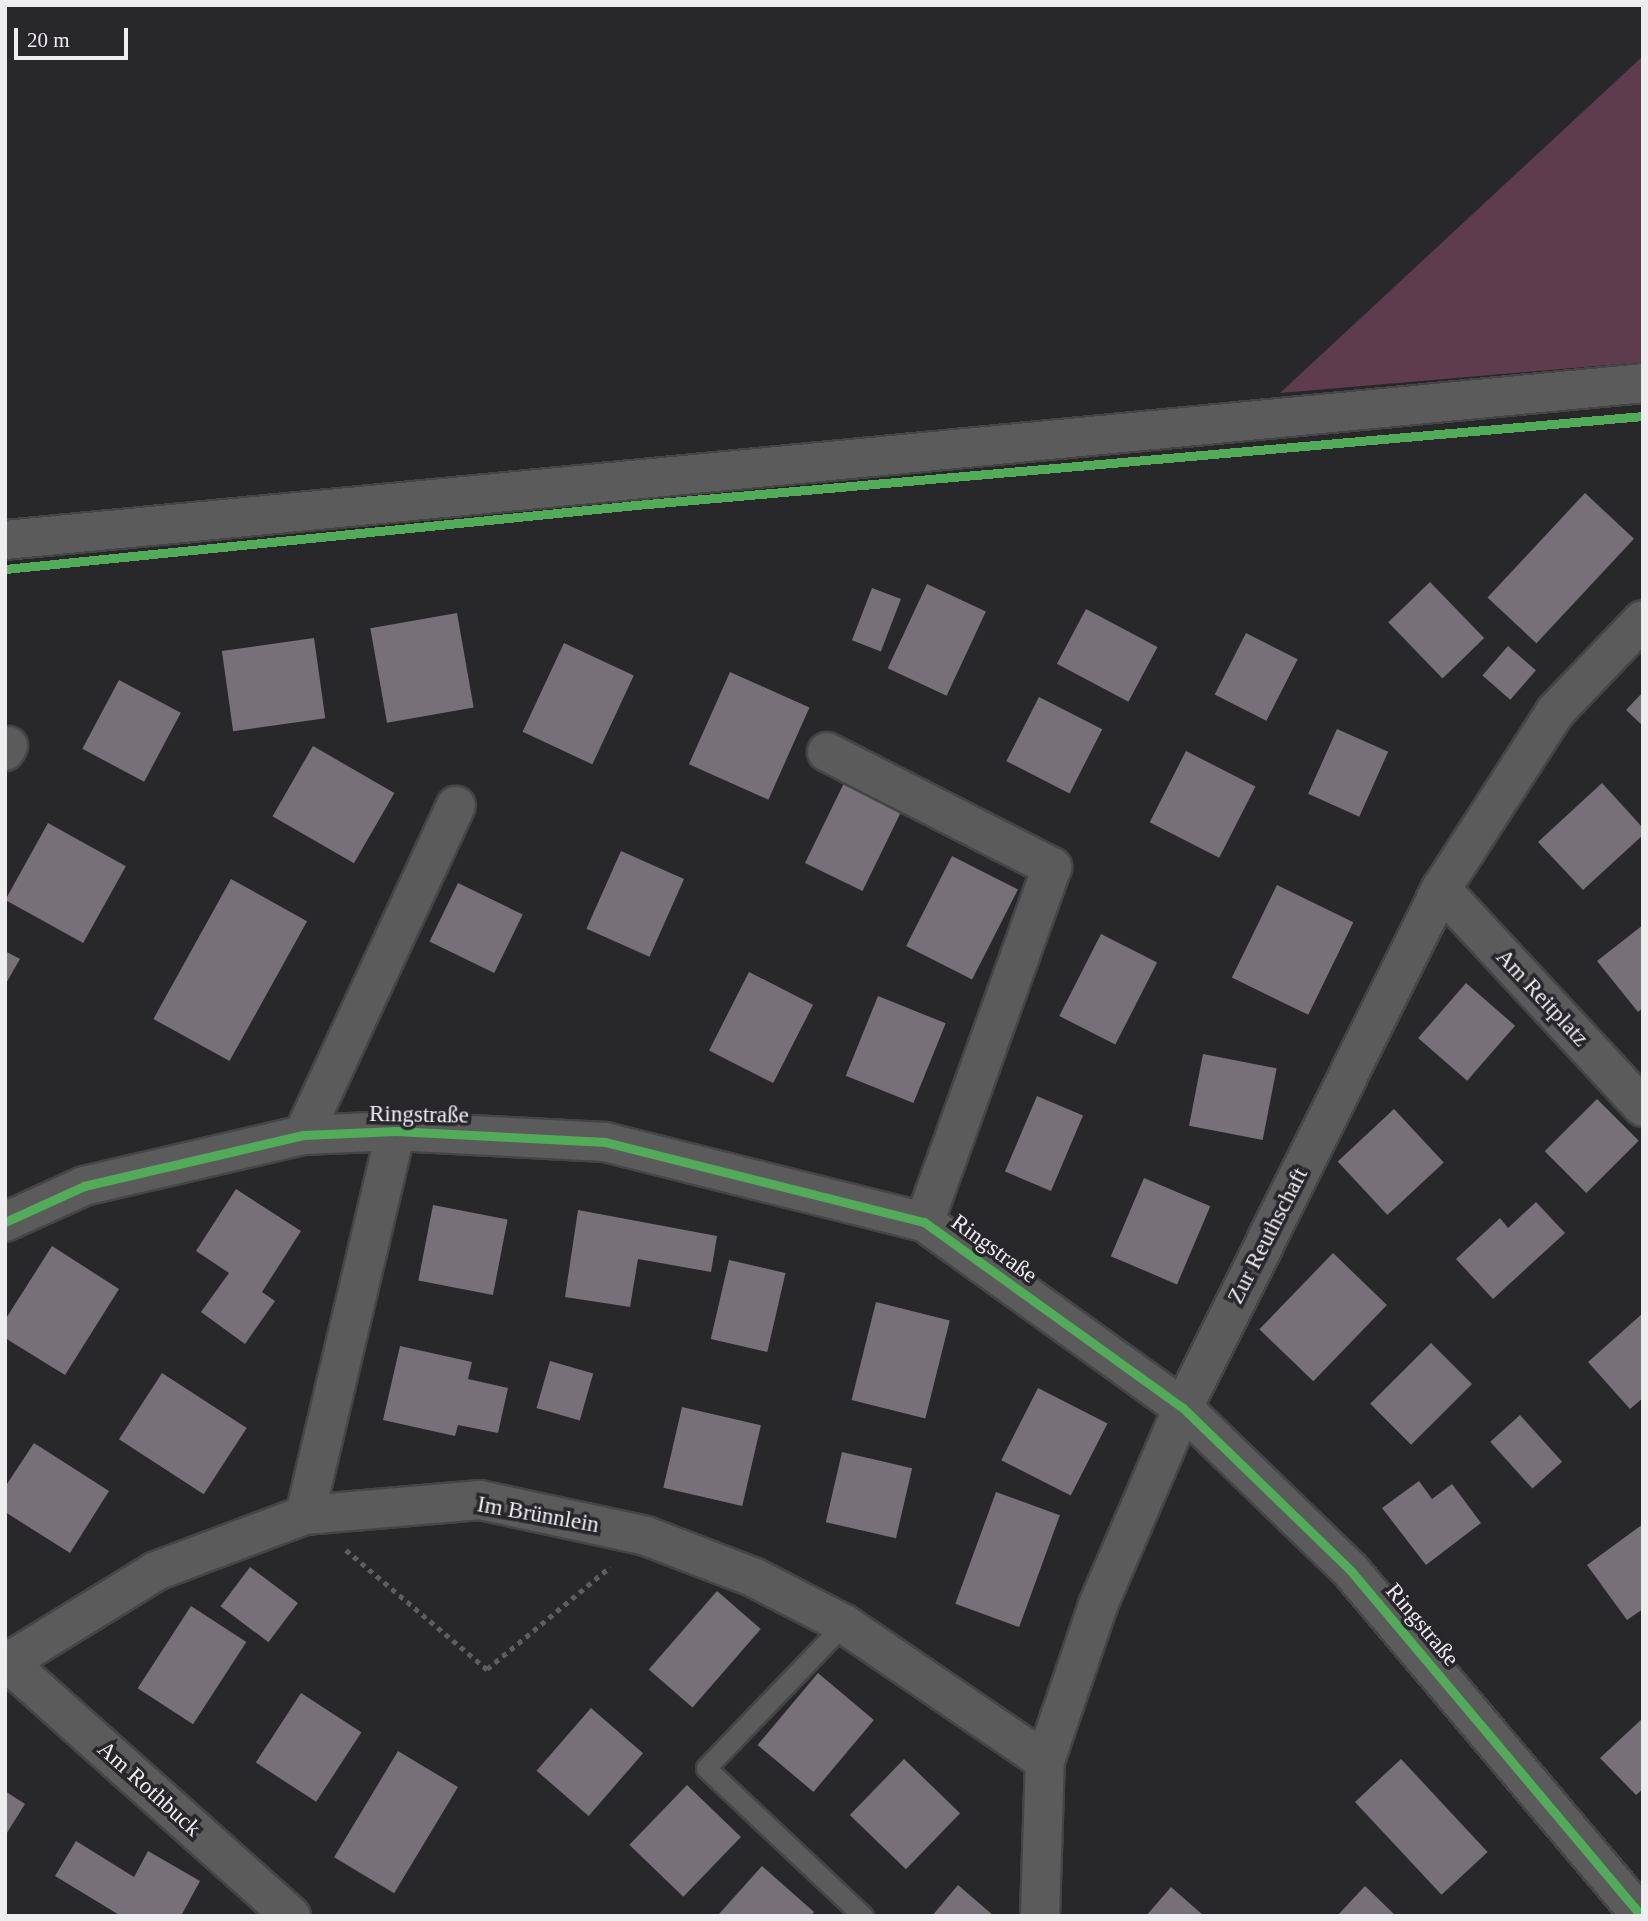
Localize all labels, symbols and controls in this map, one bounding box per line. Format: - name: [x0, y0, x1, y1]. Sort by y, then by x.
- scale bar: [18, 14, 131, 58]
- text: 20 m: [27, 28, 70, 52]
- street label: Am Reitplatz: [1490, 944, 1594, 1052]
- street label: Ringstraße: [369, 1100, 469, 1130]
- street label: Zur Reuthschaft: [1222, 1163, 1314, 1309]
- street label: Ringstraße: [946, 1209, 1042, 1289]
- street label: Im Brünnlein: [475, 1491, 601, 1539]
- street label: Ringstraße: [1379, 1578, 1465, 1672]
- street label: Am Rothbuck: [92, 1735, 206, 1843]

